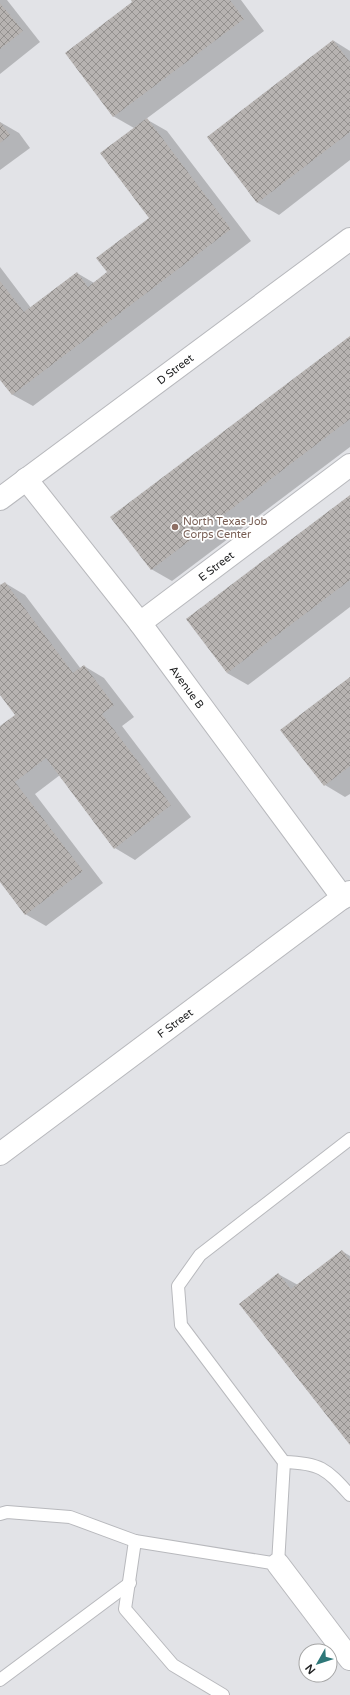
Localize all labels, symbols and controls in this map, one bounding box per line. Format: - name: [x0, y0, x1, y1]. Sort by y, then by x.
- street label: D Street: [154, 351, 196, 387]
- place label: North Texas Job Corps Center: [183, 515, 268, 541]
- marker: North Texas Job Corps Center: [170, 522, 180, 532]
- street label: E Street: [196, 549, 237, 584]
- street label: Avenue B: [167, 663, 207, 712]
- street label: F Street: [155, 1006, 196, 1041]
- north arrow: [298, 1643, 338, 1683]
- text: N: [303, 1661, 318, 1677]

